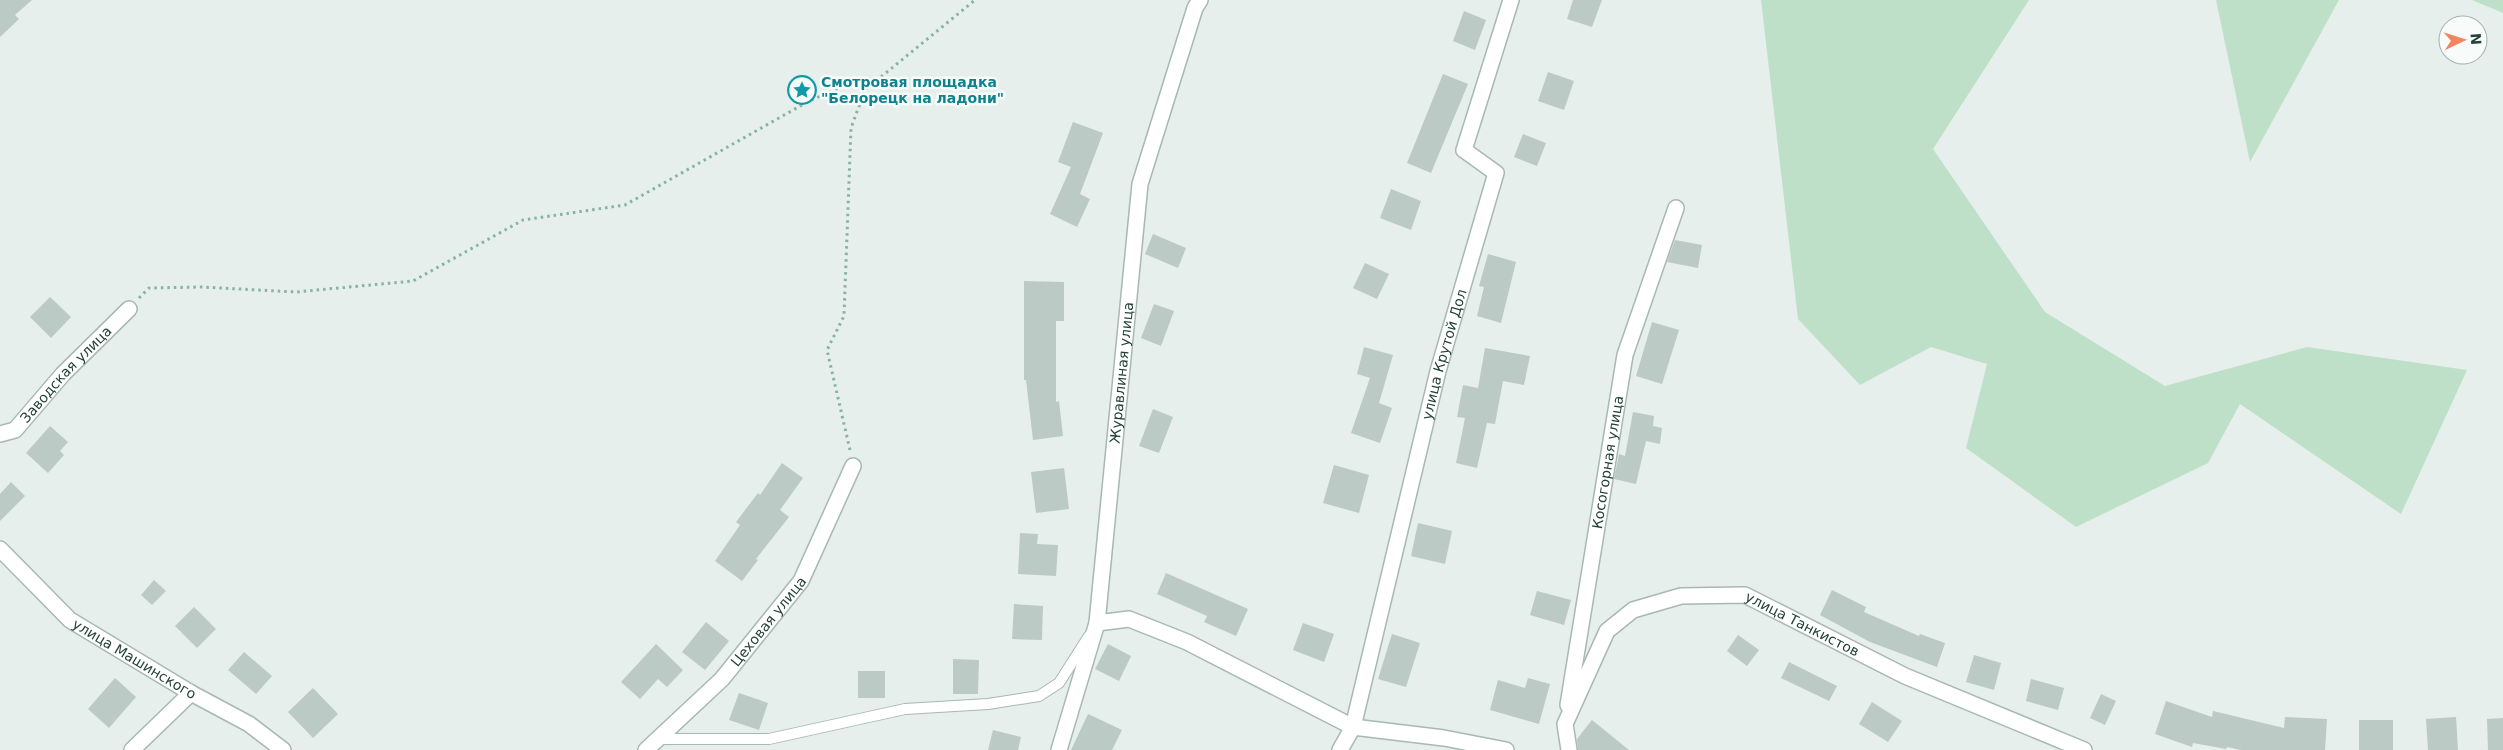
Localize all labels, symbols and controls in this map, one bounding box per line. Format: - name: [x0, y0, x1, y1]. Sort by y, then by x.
- north arrow: [2438, 15, 2488, 65]
- text: N: [2468, 33, 2484, 45]
- place label: Смотровая площадка "Белорецк на ладони": [821, 74, 1004, 106]
- place icon: Смотровая площадка "Белорецк на ладони": [787, 75, 817, 105]
- street label: улица Крутой Дол: [1419, 287, 1470, 421]
- street label: Журавлиная улица: [1107, 301, 1136, 444]
- street label: Заводская улица: [17, 323, 115, 426]
- street label: Косогорная улица: [1589, 394, 1626, 530]
- street label: Цеховая улица: [728, 573, 809, 669]
- street label: улица Танкистов: [1743, 589, 1862, 659]
- street label: улица Машинского: [70, 616, 199, 702]

